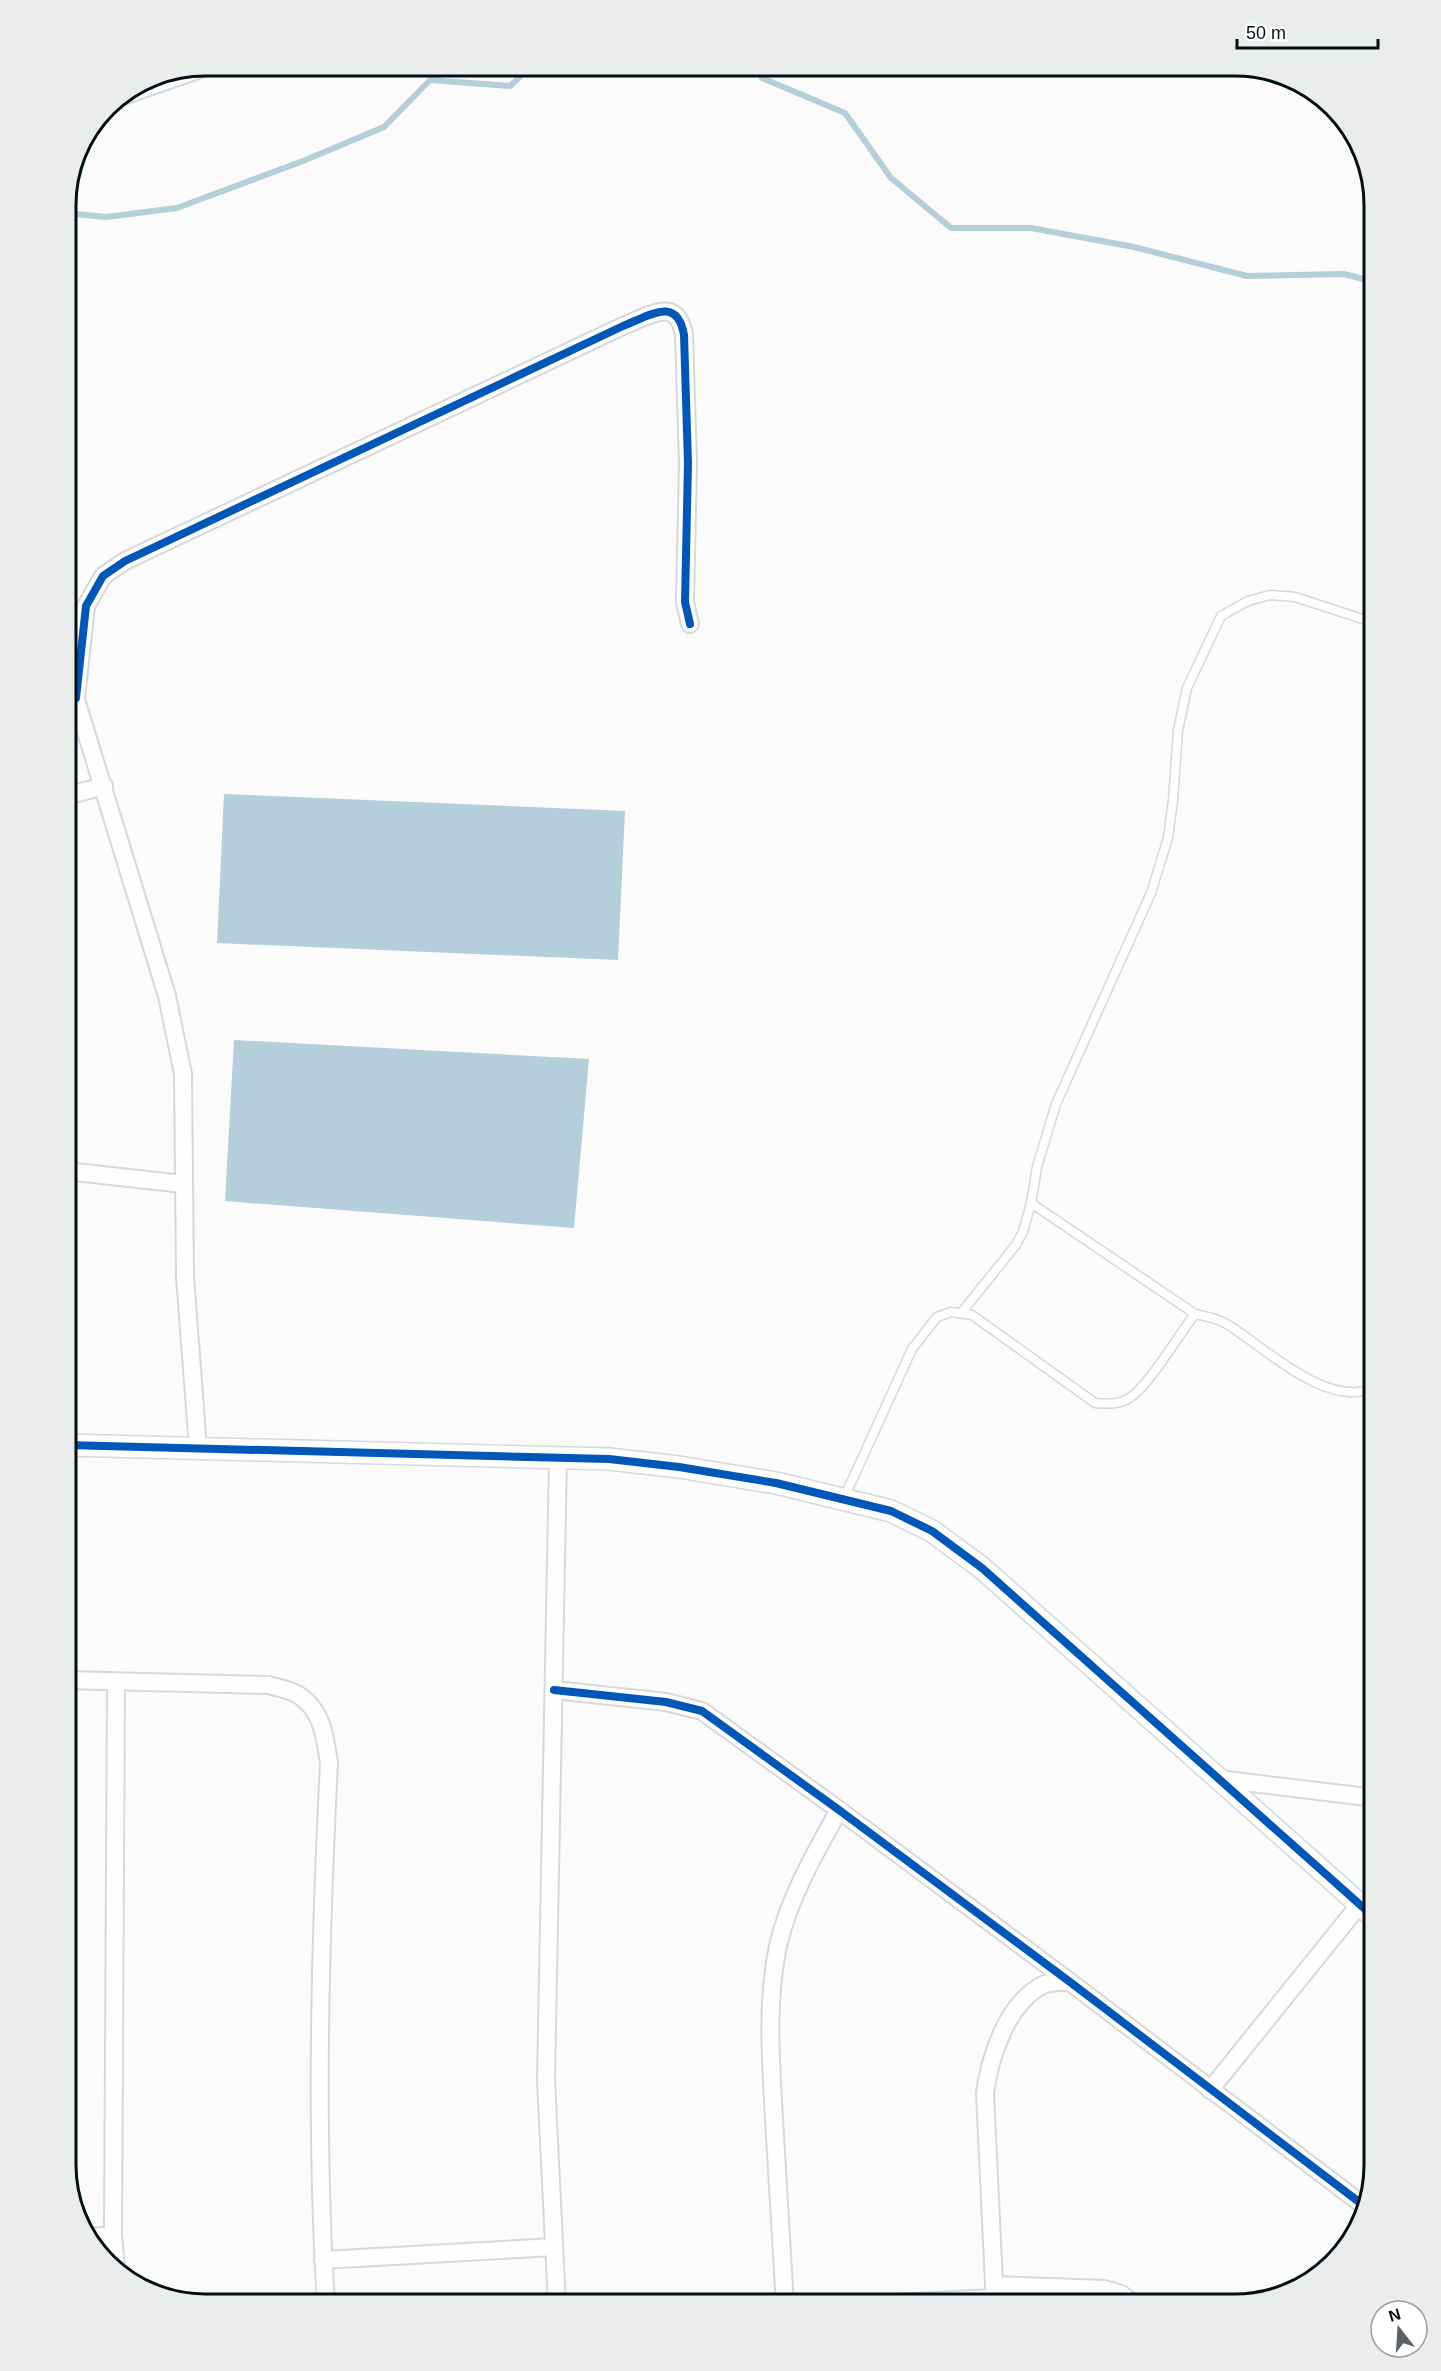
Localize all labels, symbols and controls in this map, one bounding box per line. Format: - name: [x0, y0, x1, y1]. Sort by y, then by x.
- scale bar: [1237, 12, 1378, 50]
- text: 50 m: [1246, 23, 1286, 43]
- north arrow: [1369, 2299, 1429, 2359]
- text: N: [1387, 2305, 1403, 2325]

